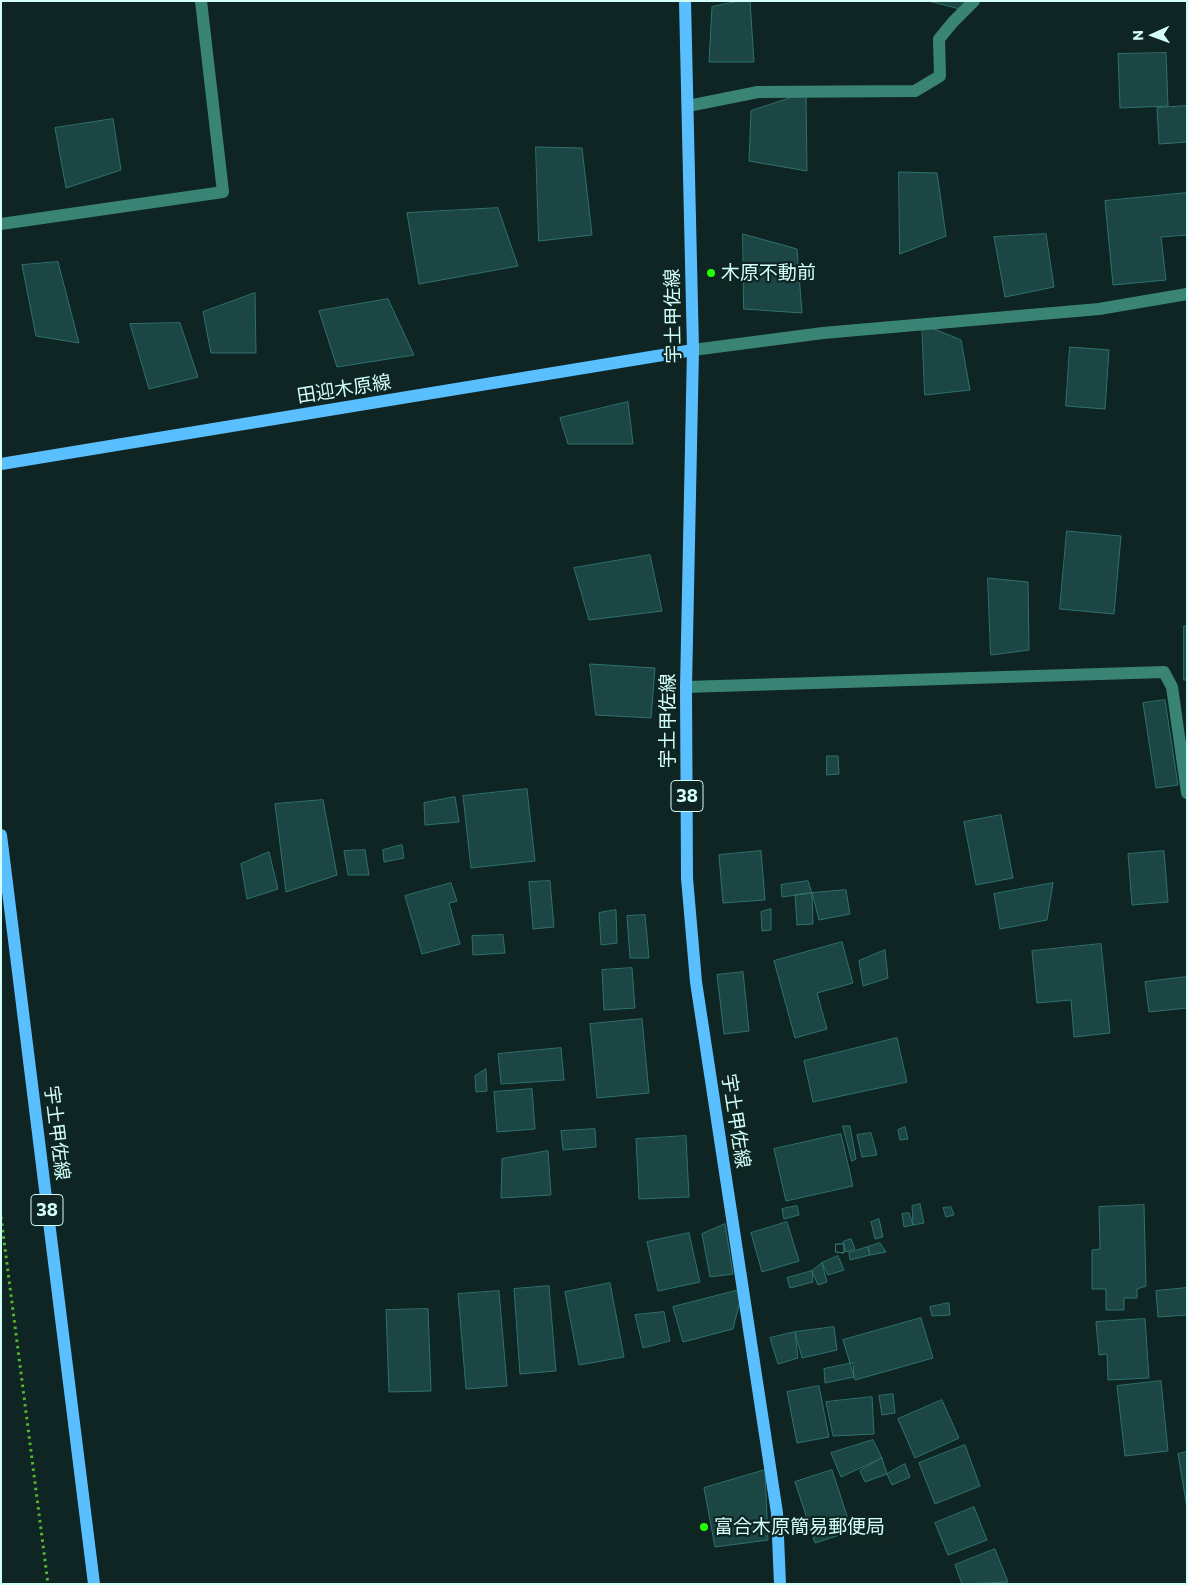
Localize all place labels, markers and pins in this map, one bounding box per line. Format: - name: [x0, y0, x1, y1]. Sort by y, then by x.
- place label: 木原不動前: [721, 262, 816, 284]
- marker: 木原不動前: [705, 267, 717, 279]
- place label: 富合木原簡易郵便局: [714, 1516, 885, 1538]
- marker: 富合木原簡易郵便局: [698, 1521, 710, 1533]

